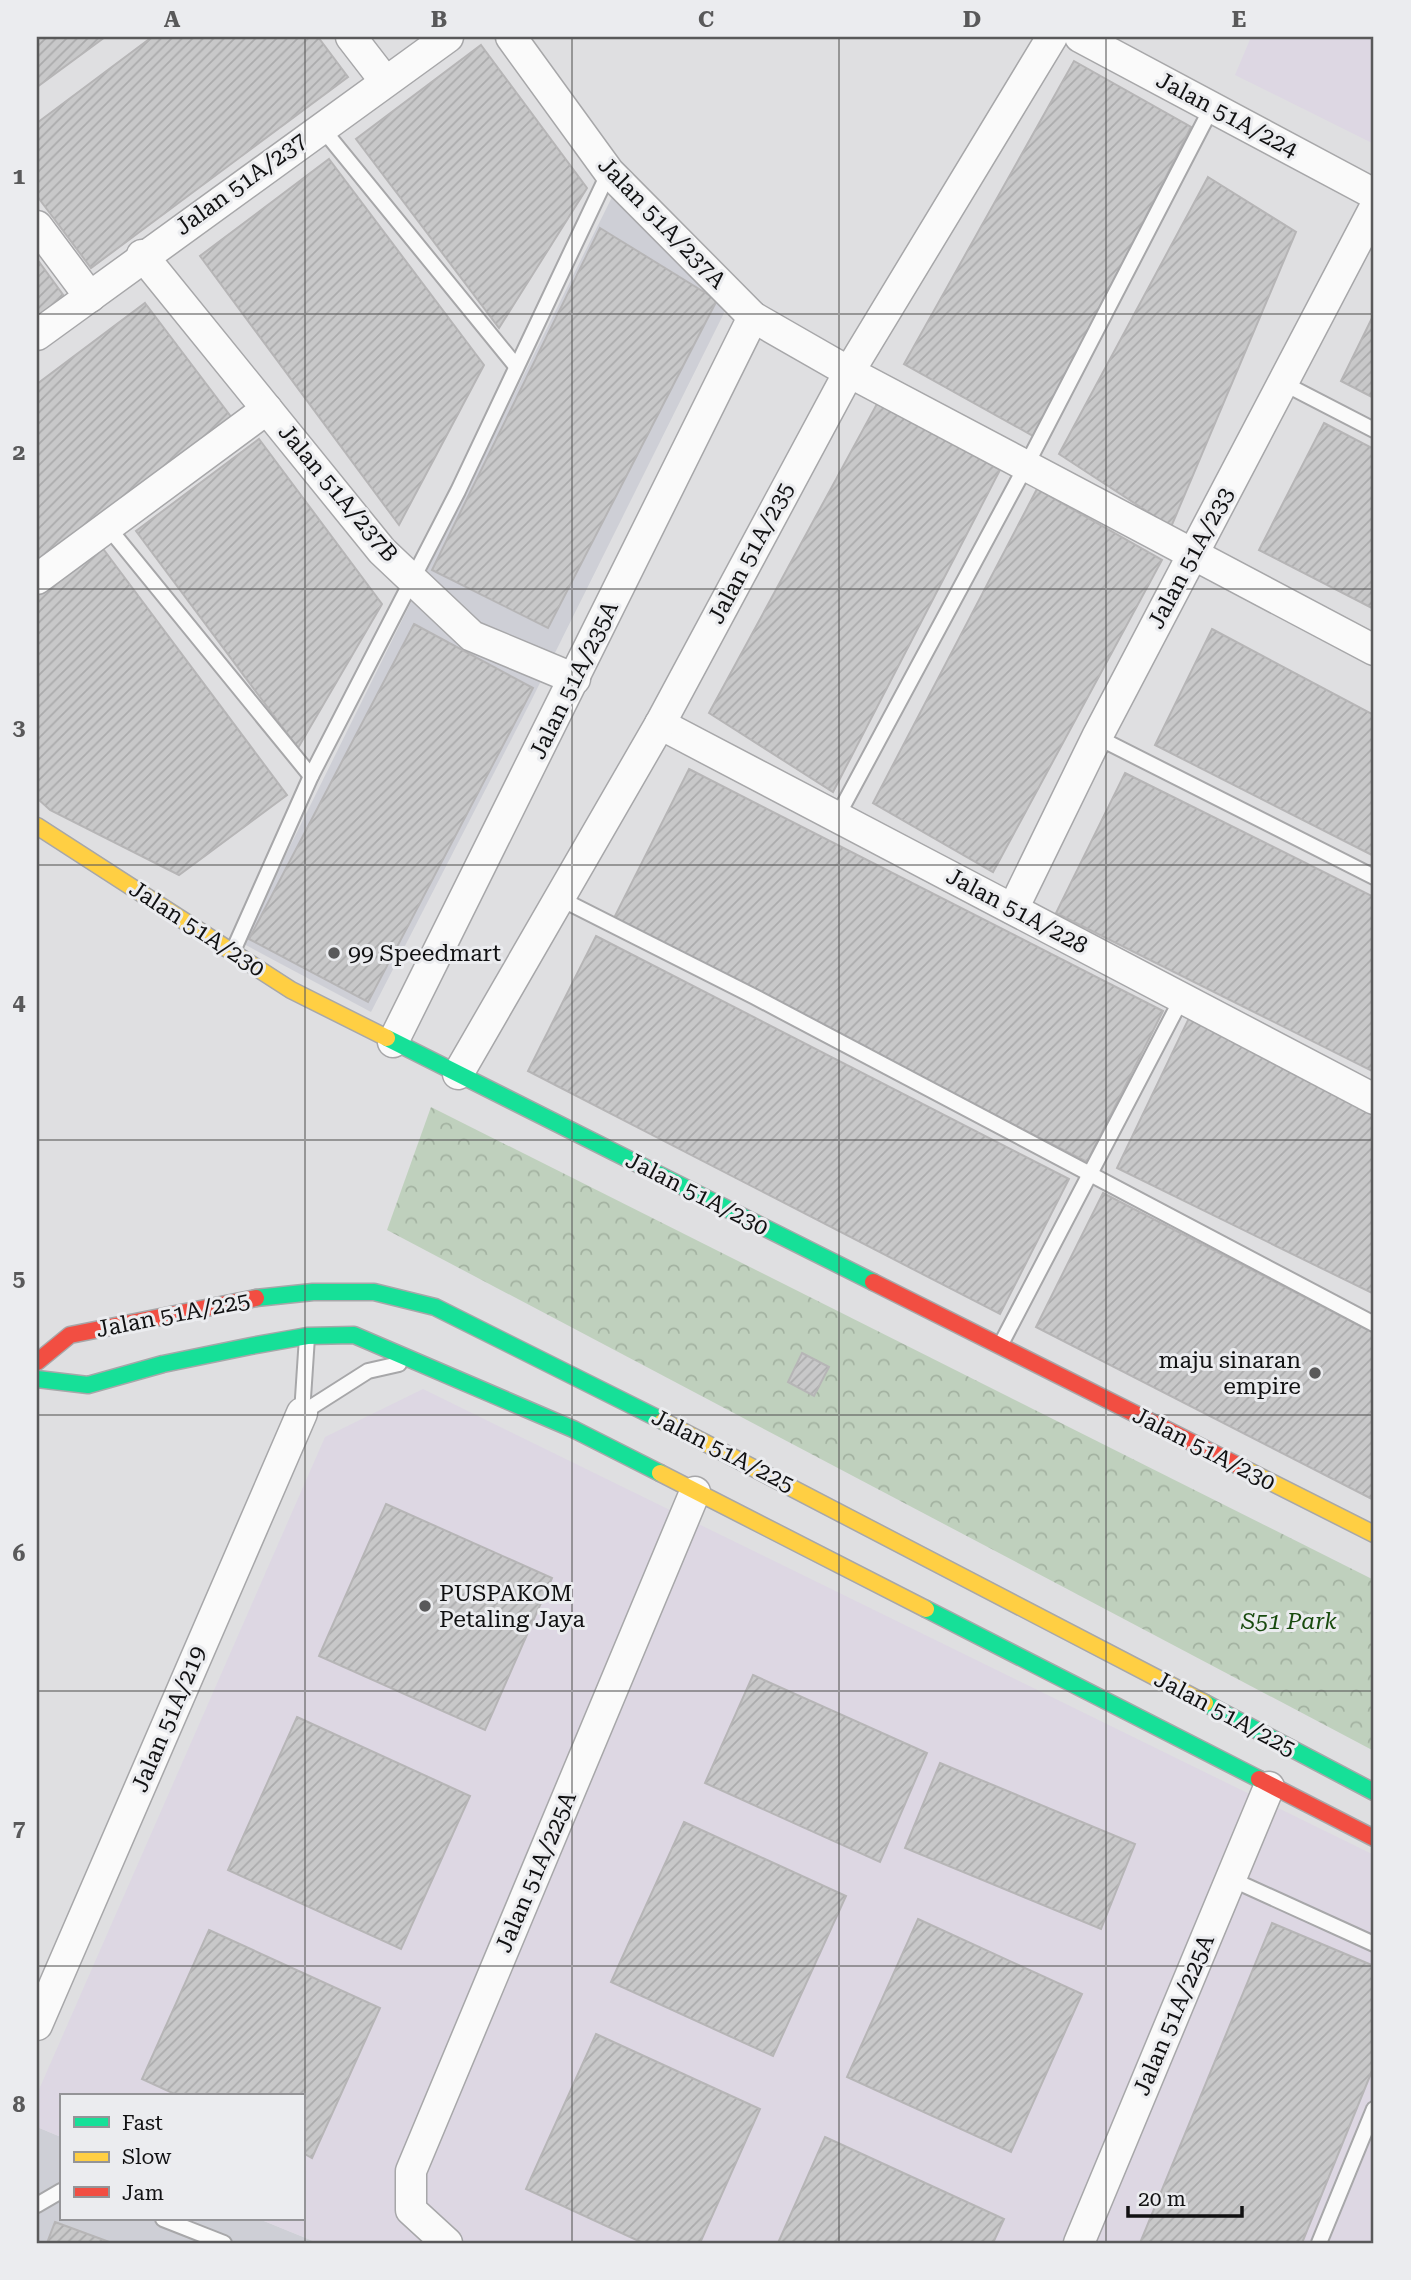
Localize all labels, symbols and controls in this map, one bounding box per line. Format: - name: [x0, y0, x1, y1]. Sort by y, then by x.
- text: A: [164, 6, 181, 33]
- text: B: [431, 6, 447, 33]
- text: C: [698, 6, 714, 33]
- text: D: [963, 6, 981, 33]
- text: E: [1232, 6, 1246, 33]
- street label: Jalan 51A/224: [1152, 66, 1302, 164]
- street label: Jalan 51A/237: [170, 127, 312, 241]
- street label: Jalan 51A/237A: [592, 152, 732, 294]
- text: 1: [13, 163, 26, 190]
- street label: Jalan 51A/237B: [273, 419, 403, 567]
- text: 2: [13, 439, 25, 466]
- street label: Jalan 51A/235: [702, 478, 800, 628]
- street label: Jalan 51A/233: [1142, 483, 1240, 633]
- street label: Jalan 51A/235A: [524, 597, 624, 763]
- text: 3: [13, 714, 26, 741]
- street label: Jalan 51A/228: [942, 862, 1092, 960]
- street label: Jalan 51A/230: [124, 875, 270, 983]
- place label: 99 Speedmart: [348, 940, 501, 967]
- marker: 99 Speedmart: [326, 945, 342, 961]
- text: 4: [13, 989, 26, 1016]
- street label: Jalan 51A/230: [621, 1147, 773, 1242]
- text: 5: [13, 1265, 26, 1292]
- street label: Jalan 51A/225: [94, 1287, 252, 1343]
- place label: maju sinaran empire: [1158, 1347, 1301, 1400]
- marker: maju sinaran empire: [1307, 1365, 1323, 1381]
- street label: Jalan 51A/230: [1128, 1402, 1280, 1497]
- street label: Jalan 51A/225: [647, 1404, 799, 1498]
- text: 6: [13, 1540, 26, 1567]
- place label: PUSPAKOM Petaling Jaya: [439, 1580, 585, 1633]
- marker: PUSPAKOM Petaling Jaya: [417, 1598, 433, 1614]
- park label: S51 Park: [1240, 1608, 1337, 1635]
- street label: Jalan 51A/219: [126, 1642, 212, 1796]
- street label: Jalan 51A/225: [1150, 1665, 1300, 1763]
- street label: Jalan 51A/225A: [490, 1787, 582, 1957]
- text: 7: [13, 1815, 26, 1842]
- street label: Jalan 51A/225A: [1128, 1930, 1220, 2100]
- text: 8: [13, 2091, 26, 2118]
- legend: [60, 2094, 304, 2220]
- text: Fast: [122, 2111, 163, 2135]
- text: Slow: [122, 2145, 172, 2169]
- scale bar: [1128, 2175, 1241, 2219]
- text: Jam: [122, 2181, 164, 2205]
- text: 20 m: [1138, 2187, 1186, 2211]

